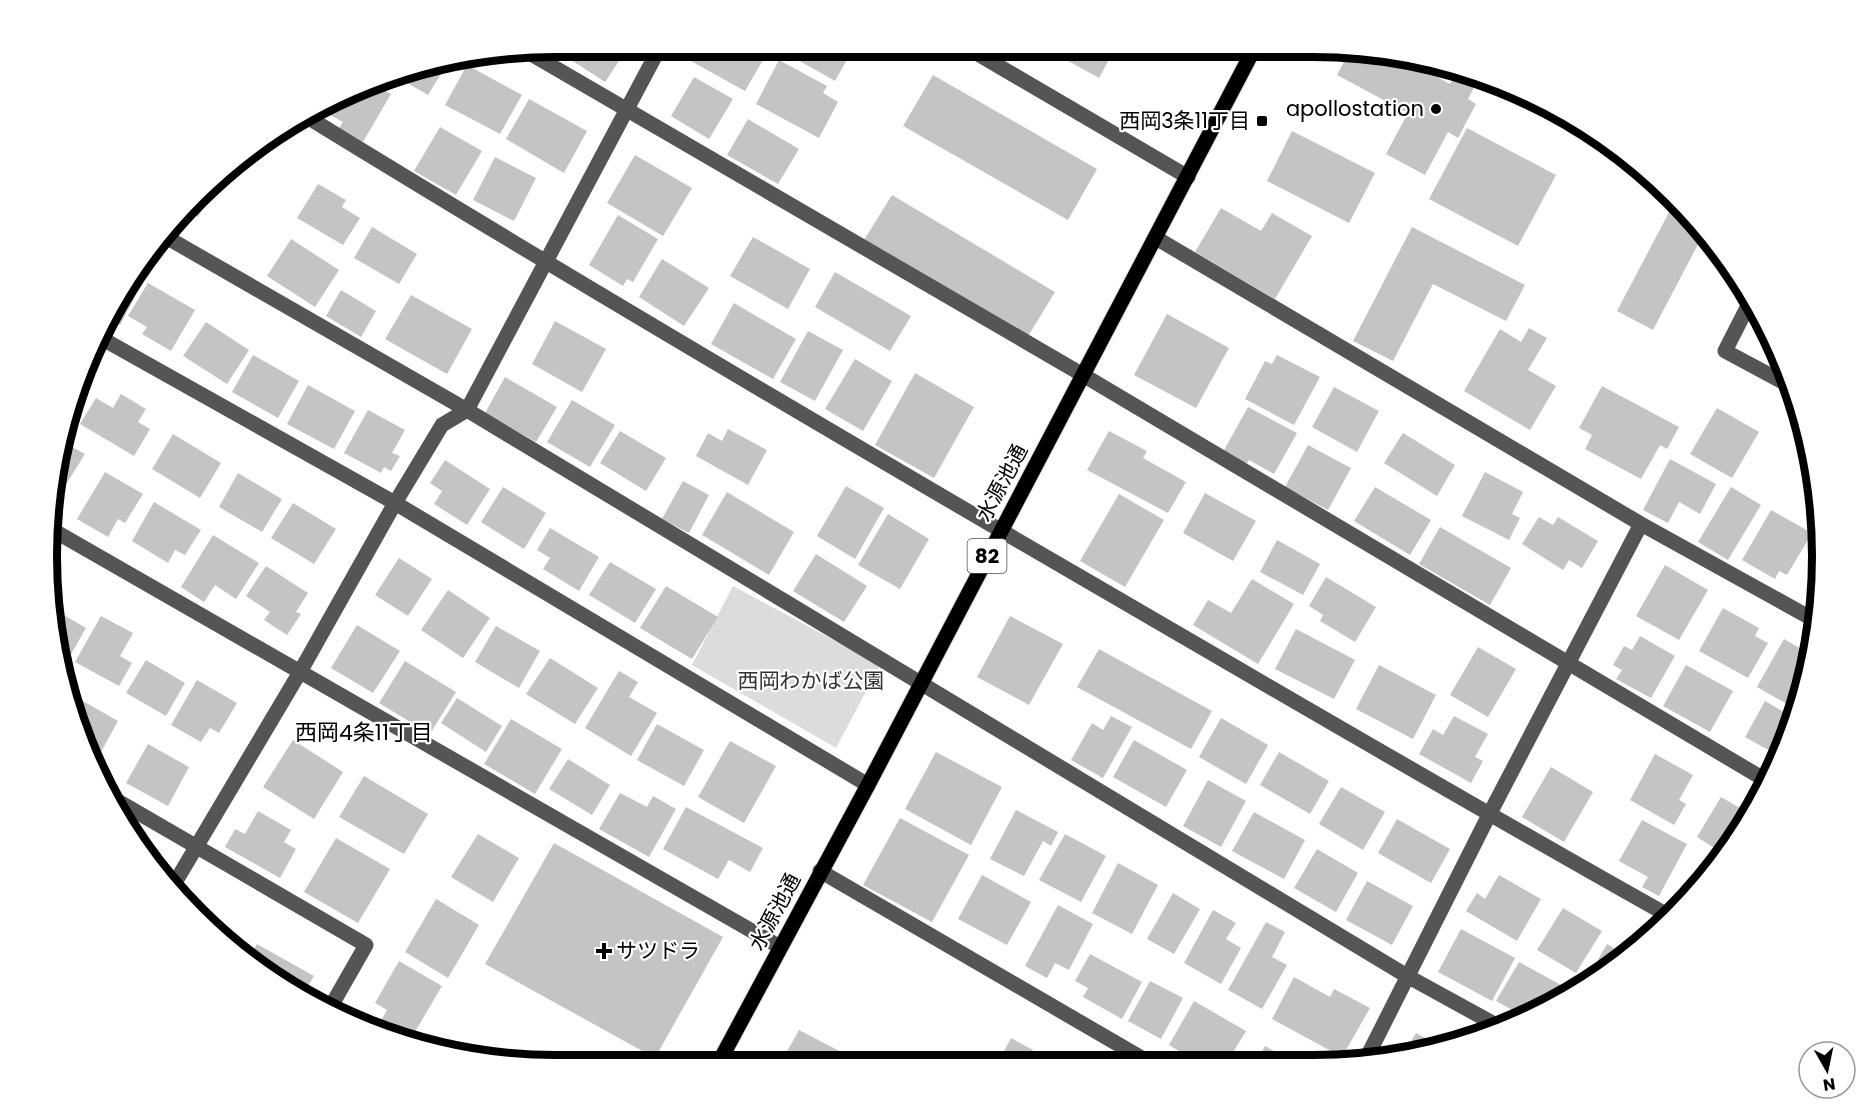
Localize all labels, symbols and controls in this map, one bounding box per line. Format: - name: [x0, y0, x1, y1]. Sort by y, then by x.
- place label: apollostation: [1286, 94, 1424, 123]
- marker: apollostation: [1429, 102, 1443, 116]
- place label: 西岡3条11丁目: [1119, 106, 1250, 135]
- marker: 西岡3条11丁目: [1255, 114, 1269, 128]
- street label: 水源池通: [969, 439, 1034, 527]
- road number: 82: [968, 539, 1006, 573]
- park label: 西岡わかば公園: [738, 666, 885, 695]
- district label: 西岡4条11丁目: [295, 717, 433, 748]
- street label: 水源池通: [742, 868, 807, 956]
- place label: サツドラ: [616, 936, 700, 965]
- marker: サツドラ: [597, 944, 611, 958]
- north arrow: [1797, 1040, 1857, 1100]
- text: N: [1822, 1072, 1837, 1097]

